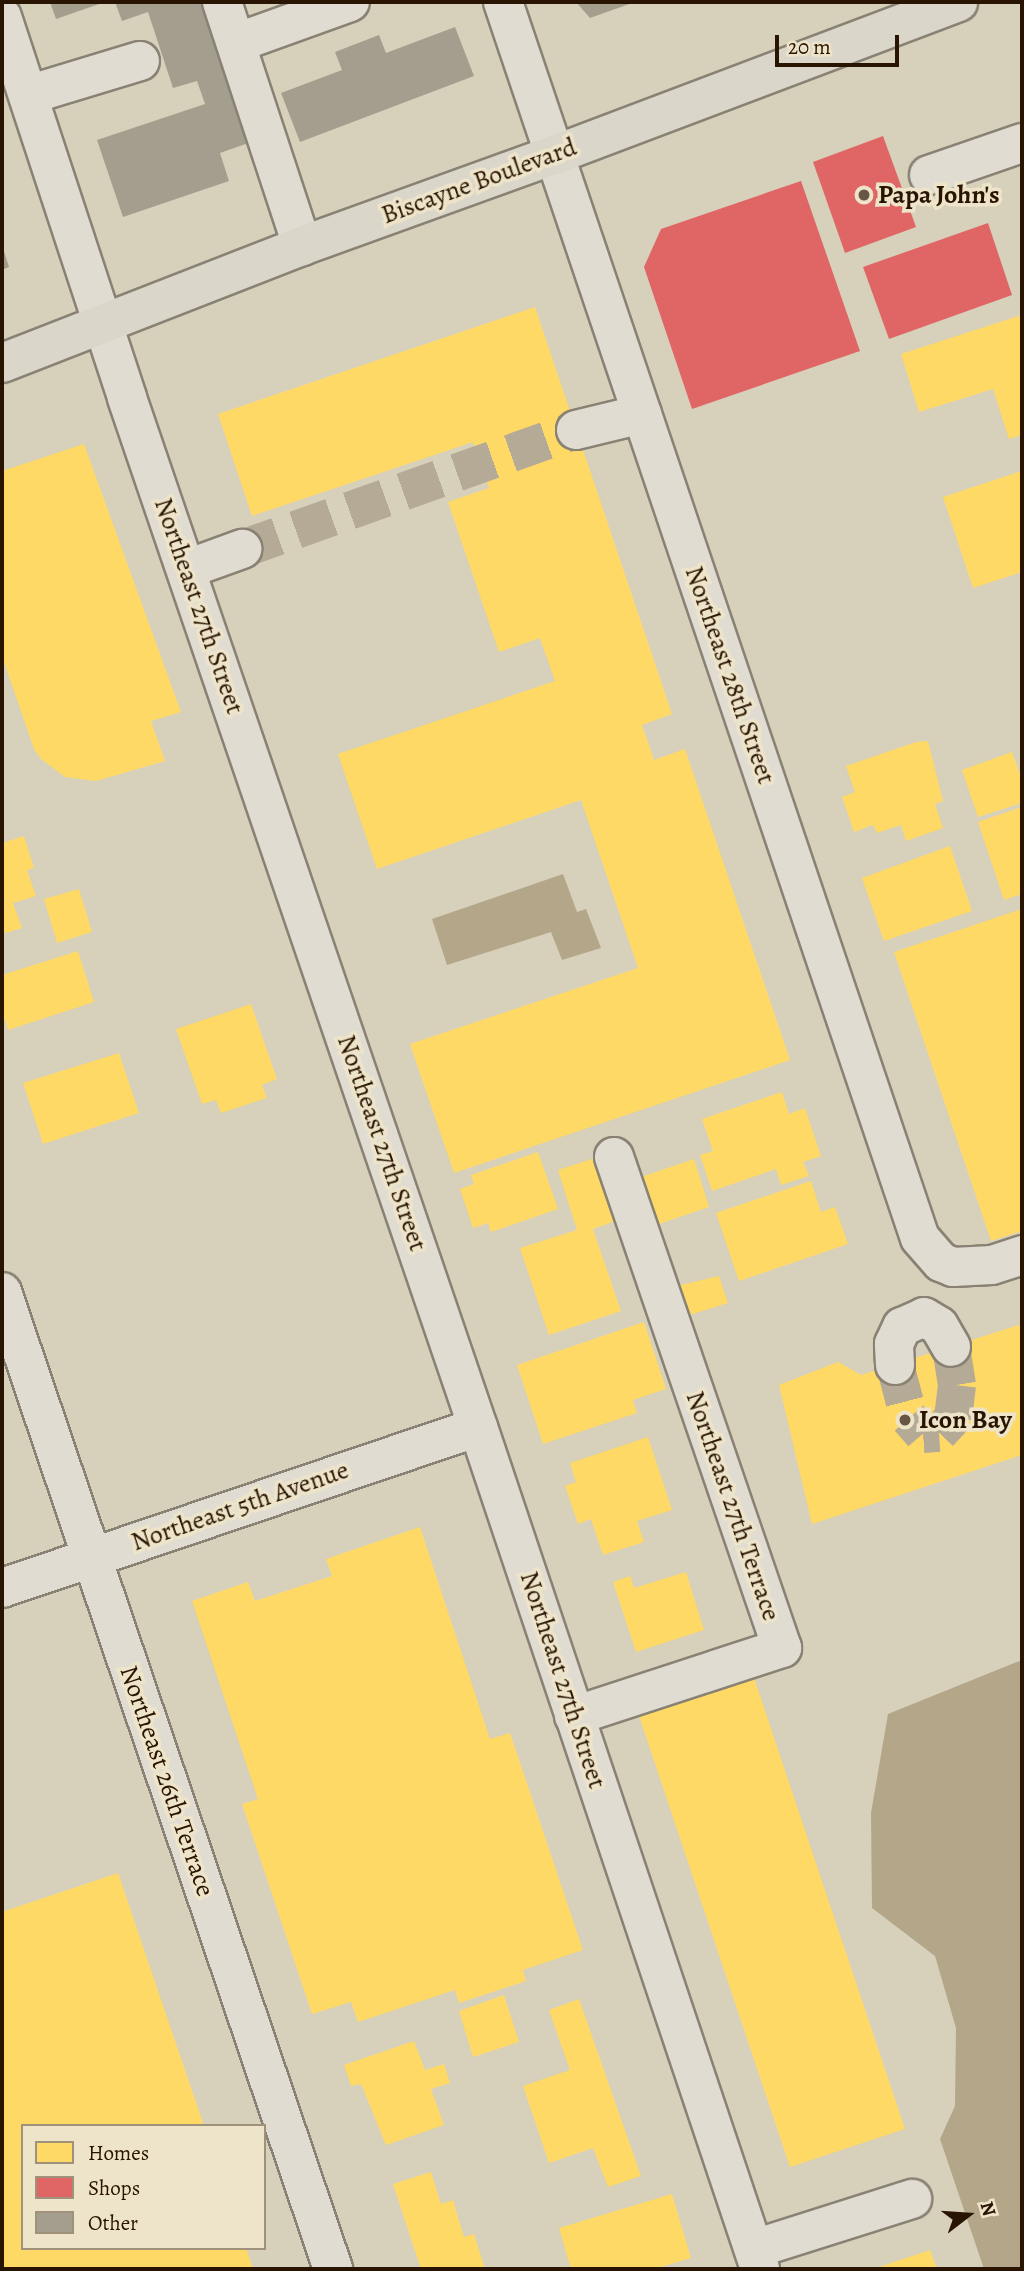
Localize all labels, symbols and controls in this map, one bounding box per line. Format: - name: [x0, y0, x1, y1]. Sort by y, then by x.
- scale bar: [779, 21, 903, 65]
- text: 20 m: [788, 33, 831, 61]
- street label: Biscayne Boulevard: [377, 131, 581, 231]
- place label: Papa John's: [878, 179, 1000, 211]
- marker: Papa John's: [856, 187, 872, 203]
- street label: Northeast 27th Street: [147, 494, 251, 718]
- street label: Northeast 28th Street: [678, 562, 782, 788]
- street label: Northeast 27th Street: [330, 1031, 434, 1255]
- street label: Northeast 27th Terrace: [679, 1387, 787, 1625]
- place label: Icon Bay: [919, 1404, 1012, 1436]
- marker: Icon Bay: [897, 1412, 913, 1428]
- street label: Northeast 5th Avenue: [127, 1454, 353, 1558]
- street label: Northeast 27th Street: [513, 1568, 613, 1792]
- street label: Northeast 26th Terrace: [113, 1662, 221, 1900]
- legend: [21, 2124, 266, 2250]
- text: Homes: [88, 2139, 149, 2167]
- text: Shops: [88, 2174, 140, 2202]
- north arrow: [933, 2180, 1003, 2250]
- text: N: [974, 2198, 1003, 2219]
- text: Other: [88, 2209, 138, 2237]

